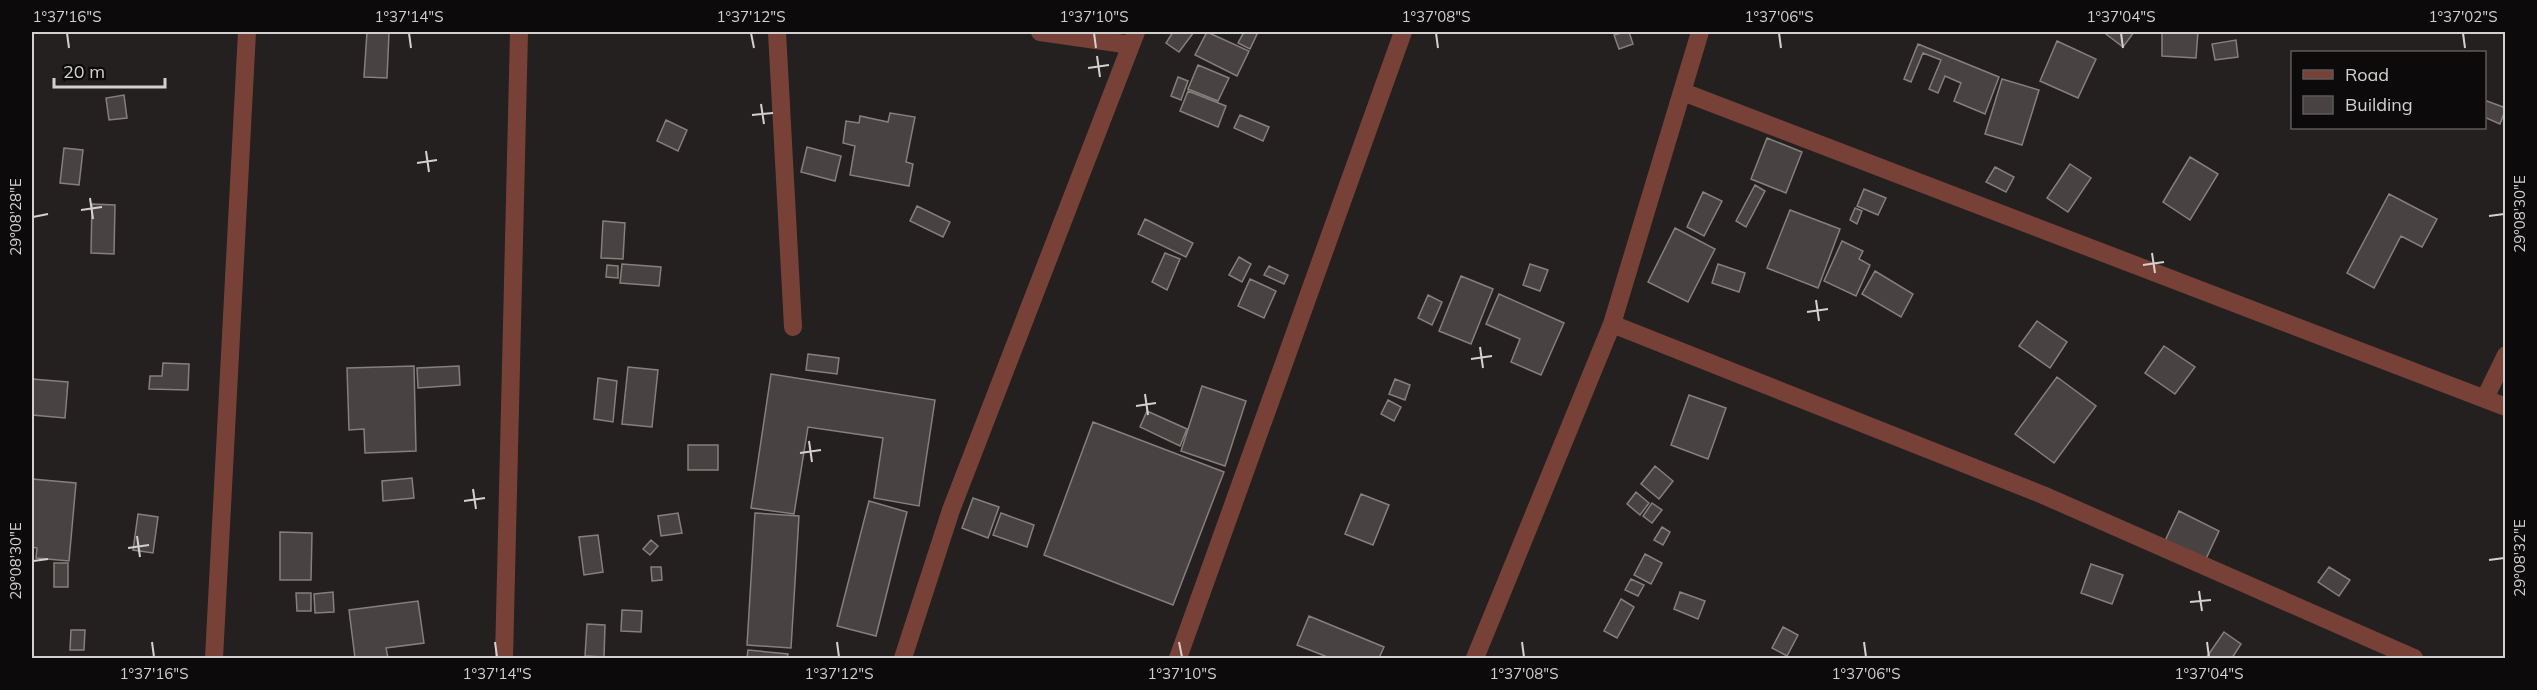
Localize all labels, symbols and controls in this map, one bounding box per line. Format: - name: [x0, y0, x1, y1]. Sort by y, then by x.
- text: 1°37'16"S: [32, 7, 102, 26]
- text: 1°37'14"S: [374, 7, 444, 26]
- text: 1°37'12"S: [716, 7, 786, 26]
- text: 1°37'10"S: [1059, 7, 1129, 26]
- text: 1°37'08"S: [1401, 7, 1471, 26]
- text: 1°37'06"S: [1744, 7, 1814, 26]
- text: 1°37'04"S: [2086, 7, 2156, 26]
- text: 1°37'02"S: [2428, 7, 2498, 26]
- scale bar: [54, 51, 165, 89]
- legend: [2291, 51, 2486, 129]
- text: 20 m: [63, 60, 105, 83]
- text: Road: [2345, 63, 2389, 86]
- text: Building: [2345, 93, 2413, 116]
- text: 29°08'30"E: [2510, 175, 2529, 253]
- text: 29°08'28"E: [6, 178, 25, 256]
- text: 29°08'32"E: [2510, 519, 2529, 597]
- text: 29°08'30"E: [6, 522, 25, 600]
- text: 1°37'16"S: [119, 664, 189, 683]
- text: 1°37'14"S: [462, 664, 532, 683]
- text: 1°37'12"S: [804, 664, 874, 683]
- text: 1°37'10"S: [1147, 664, 1217, 683]
- text: 1°37'08"S: [1489, 664, 1559, 683]
- text: 1°37'06"S: [1831, 664, 1901, 683]
- text: 1°37'04"S: [2174, 664, 2244, 683]

